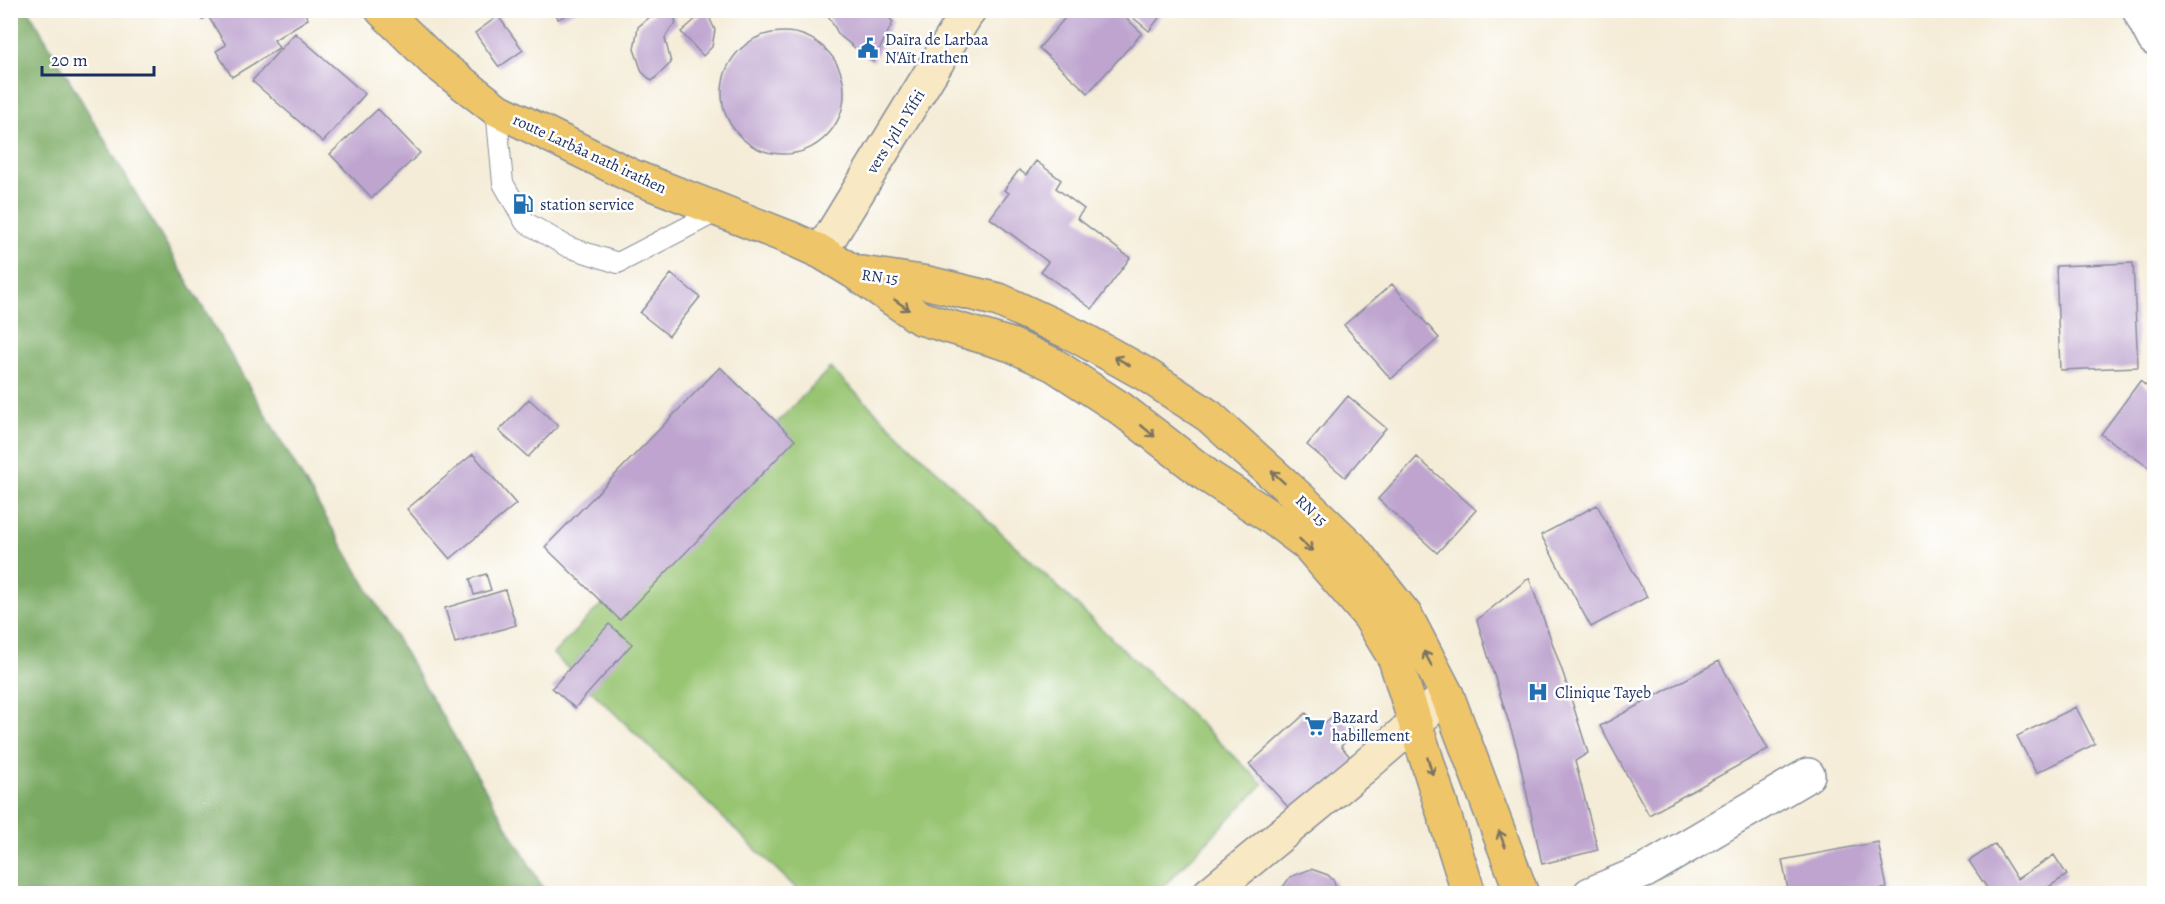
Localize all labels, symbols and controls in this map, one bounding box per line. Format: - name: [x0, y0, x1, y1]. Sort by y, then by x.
- place label: Daïra de Larbaa N'Aït Irathen: [885, 29, 989, 69]
- public building icon: Daïra de Larbaa N'Aït Irathen: [856, 36, 880, 60]
- scale bar: [42, 39, 154, 77]
- text: 20 m: [51, 48, 88, 72]
- street label: vers Iγil n Yifri: [861, 85, 930, 179]
- street label: route Larbâa nath irathen: [509, 109, 670, 199]
- fuel station icon: station service: [511, 192, 535, 216]
- place label: station service: [540, 194, 634, 216]
- street label: RN 15: [860, 264, 900, 290]
- one-way arrow: [894, 299, 910, 311]
- one-way arrow: [1114, 355, 1132, 366]
- one-way arrow: [1140, 424, 1155, 438]
- one-way arrow: [1271, 470, 1286, 484]
- street label: RN 15: [1290, 490, 1332, 531]
- one-way arrow: [1298, 538, 1313, 552]
- one-way arrow: [1422, 650, 1433, 668]
- hospital icon: Clinique Tayeb: [1526, 680, 1550, 704]
- place label: Clinique Tayeb: [1555, 682, 1651, 704]
- place label: Bazard habillement: [1332, 707, 1410, 747]
- supermarket icon: Bazard habillement: [1303, 714, 1327, 738]
- one-way arrow: [1425, 756, 1436, 775]
- one-way arrow: [1495, 830, 1506, 849]

